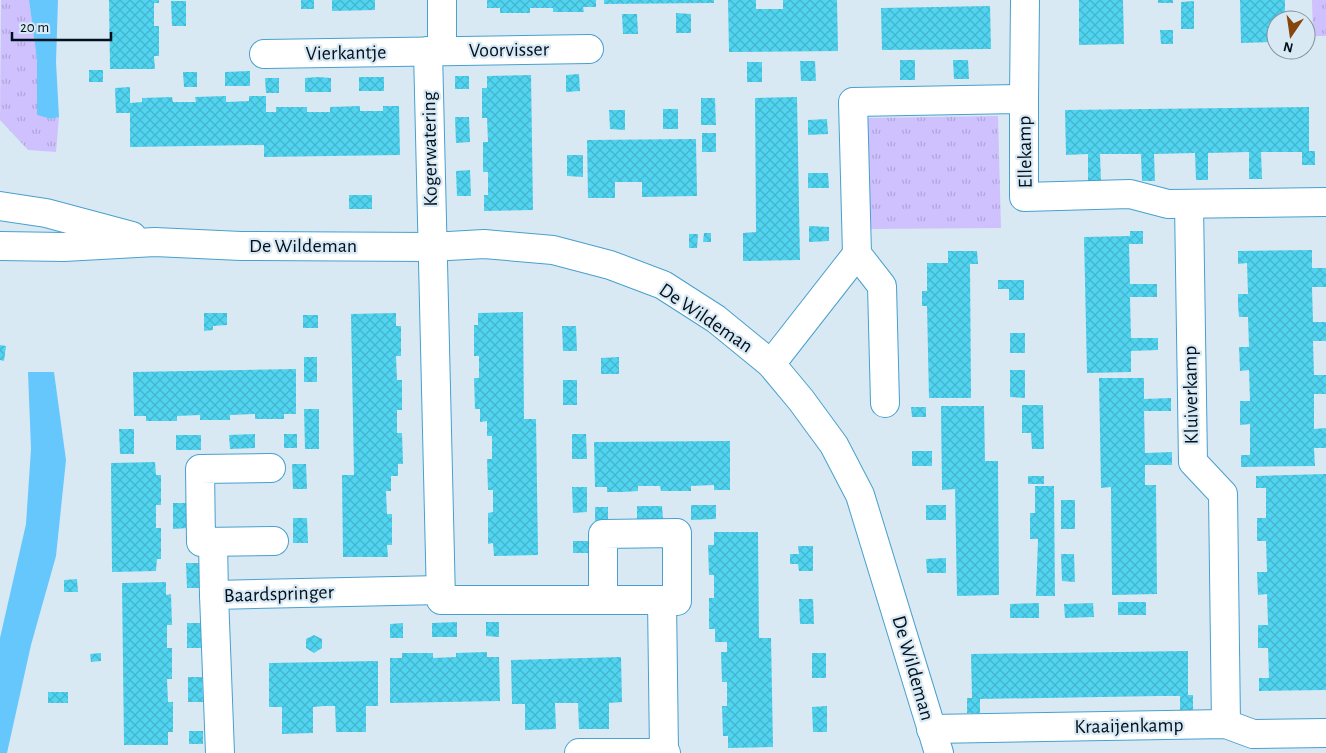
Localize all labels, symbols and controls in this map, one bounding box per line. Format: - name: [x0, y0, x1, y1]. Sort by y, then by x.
- scale bar: [12, 10, 111, 42]
- north arrow: [1266, 10, 1316, 60]
- text: 20 m: [20, 20, 49, 35]
- street label: Voorvisser: [469, 39, 550, 61]
- text: N: [1282, 39, 1295, 55]
- street label: Vierkantje: [305, 42, 387, 64]
- street label: Kogerwatering: [419, 91, 441, 207]
- street label: Ellekamp: [1014, 115, 1036, 189]
- street label: De Wildeman: [249, 236, 357, 256]
- street label: De Wildeman: [656, 280, 756, 356]
- street label: Kluiverkamp: [1180, 345, 1202, 445]
- street label: Baardspringer: [224, 582, 335, 606]
- street label: De Wildeman: [888, 613, 938, 723]
- street label: Kraaijenkamp: [1074, 715, 1184, 737]

